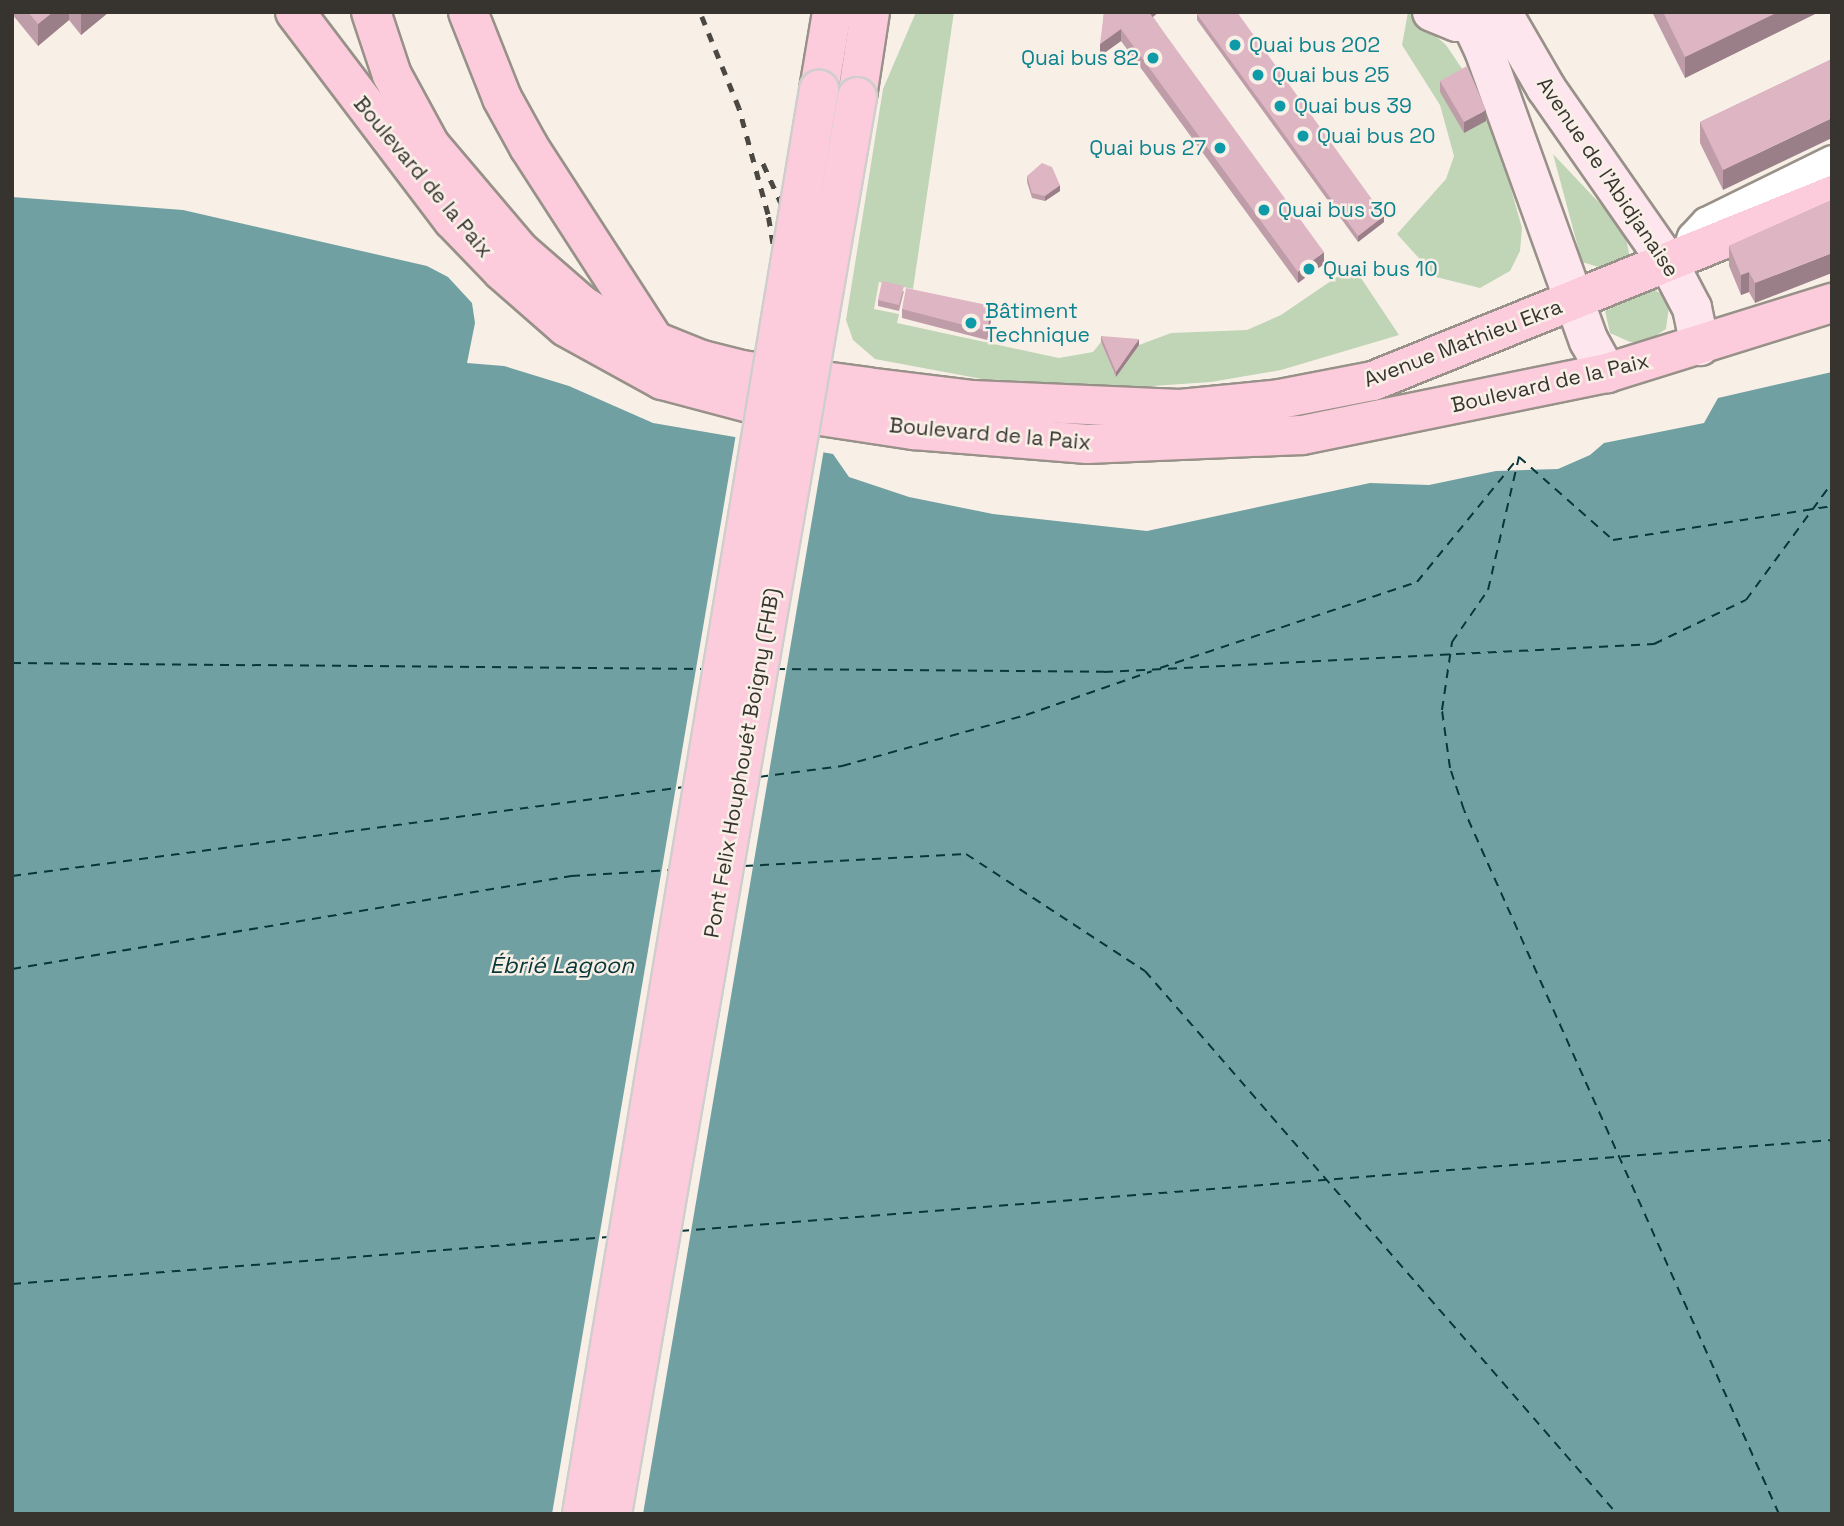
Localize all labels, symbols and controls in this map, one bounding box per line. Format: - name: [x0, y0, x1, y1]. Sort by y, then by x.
- place label: Quai bus 202: [1249, 32, 1380, 58]
- marker: Quai bus 202: [1227, 37, 1243, 53]
- place label: Quai bus 82: [1021, 45, 1139, 71]
- marker: Quai bus 82: [1145, 50, 1161, 66]
- place label: Quai bus 25: [1272, 62, 1390, 88]
- marker: Quai bus 25: [1250, 67, 1266, 83]
- street label: Avenue de l'Abidjanaise: [1532, 72, 1684, 282]
- street label: Boulevard de la Paix: [348, 91, 498, 263]
- place label: Quai bus 39: [1294, 93, 1412, 119]
- marker: Quai bus 39: [1272, 98, 1288, 114]
- place label: Quai bus 20: [1317, 123, 1435, 149]
- marker: Quai bus 20: [1295, 128, 1311, 144]
- place label: Quai bus 27: [1089, 135, 1206, 161]
- marker: Quai bus 27: [1212, 140, 1228, 156]
- place label: Quai bus 30: [1278, 197, 1397, 223]
- marker: Quai bus 30: [1256, 202, 1272, 218]
- place label: Quai bus 10: [1323, 256, 1438, 282]
- marker: Quai bus 10: [1301, 261, 1317, 277]
- street label: Avenue Mathieu Ekra: [1360, 294, 1566, 392]
- place label: Bâtiment Technique: [985, 298, 1090, 348]
- marker: Bâtiment Technique: [963, 315, 979, 331]
- street label: Boulevard de la Paix: [1449, 348, 1651, 418]
- street label: Boulevard de la Paix: [888, 413, 1092, 455]
- street label: Pont Felix Houphouét Boigny (FHB): [699, 586, 785, 940]
- water label: Ébrié Lagoon: [490, 951, 634, 979]

